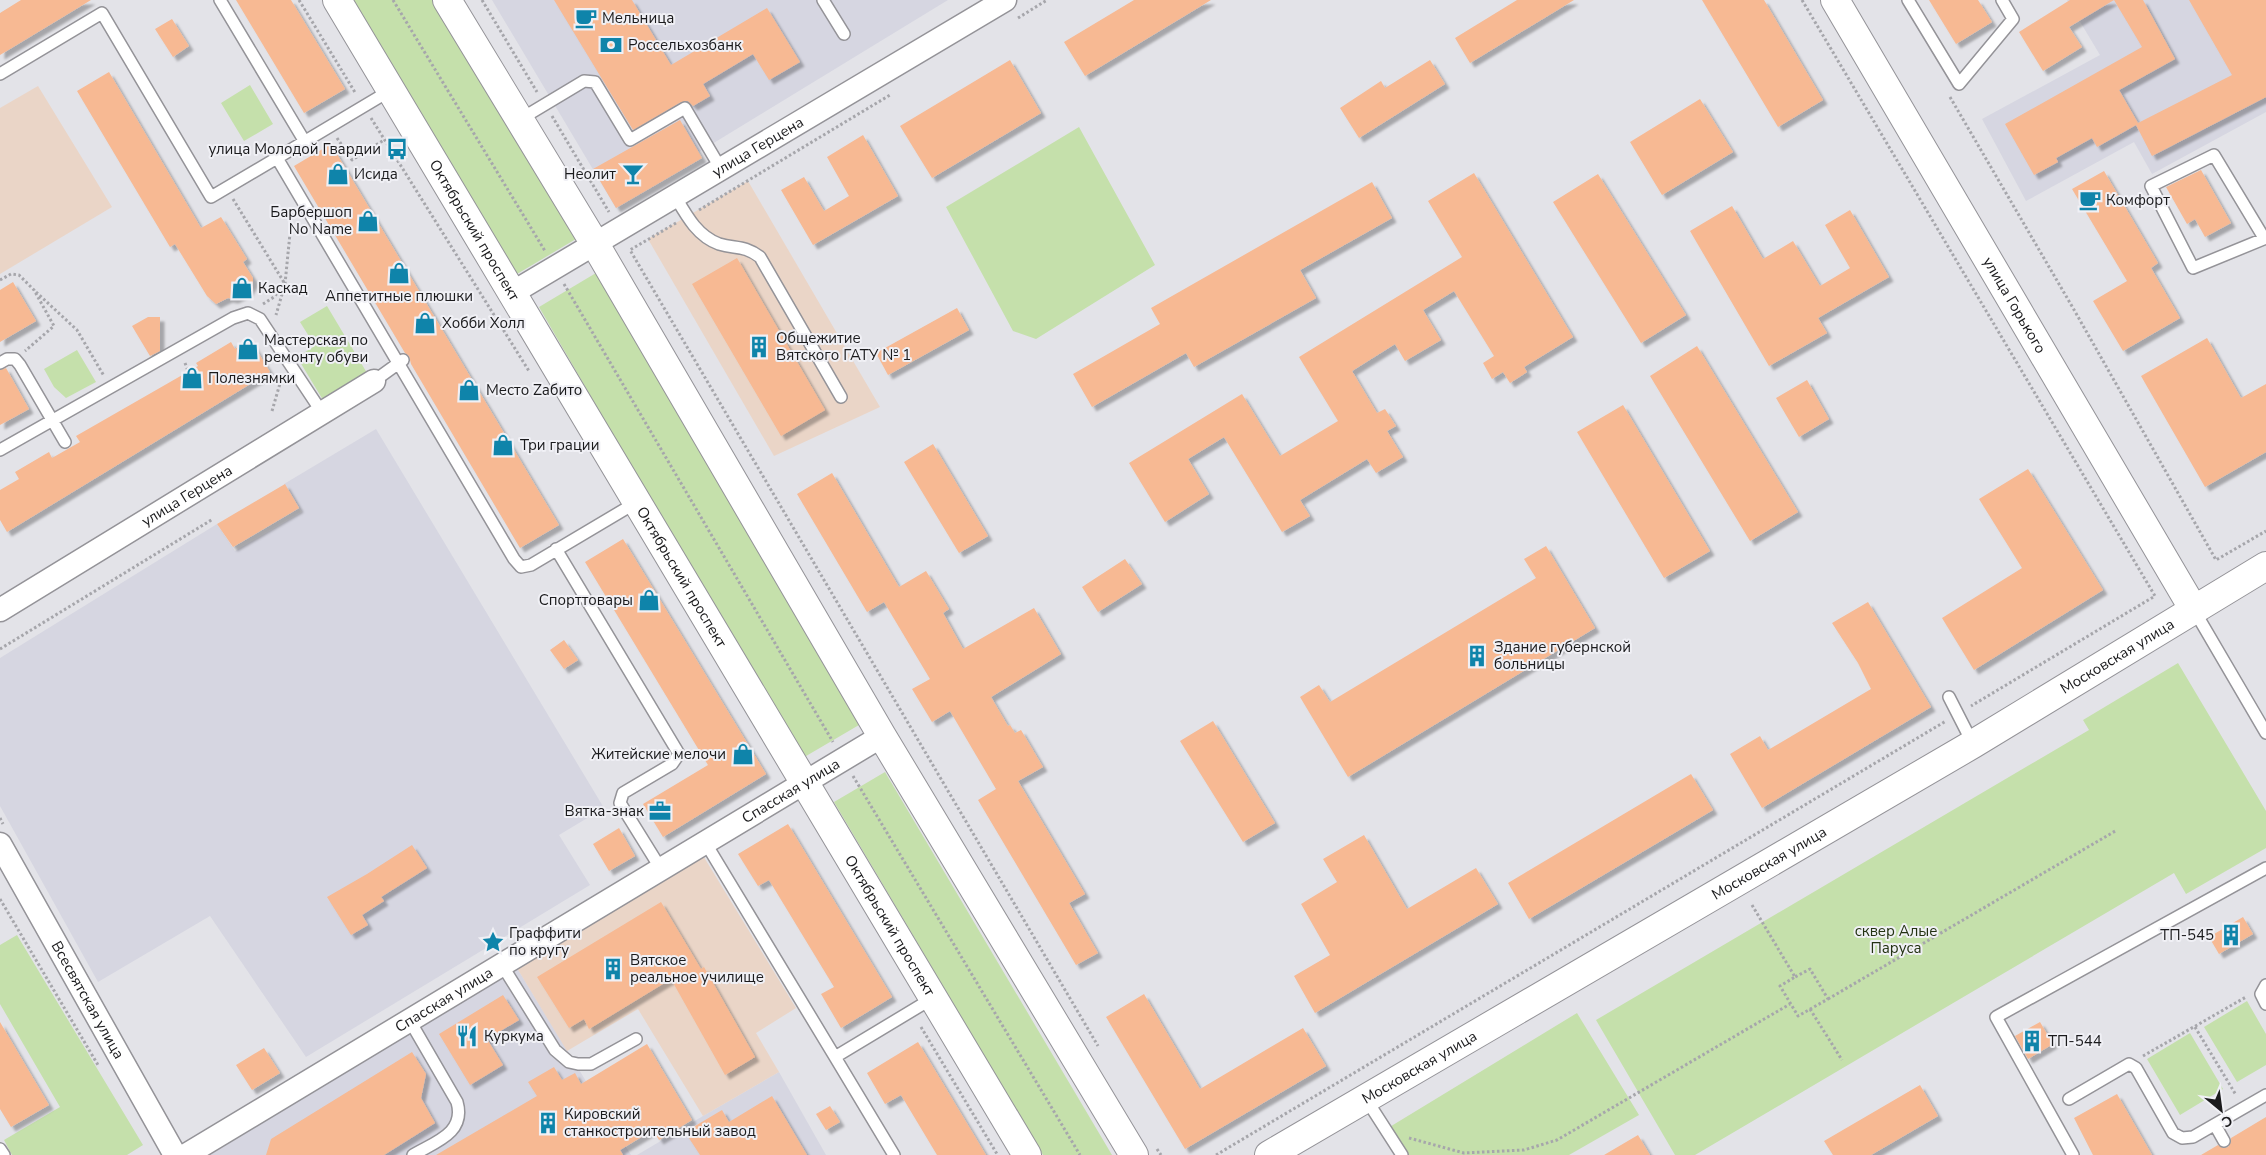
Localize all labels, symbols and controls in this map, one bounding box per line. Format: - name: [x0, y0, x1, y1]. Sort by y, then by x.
- cafe icon: Мельница: [573, 5, 599, 31]
- place label: Мельница: [602, 8, 674, 28]
- bank icon: Россельхозбанк: [598, 32, 624, 58]
- place label: Россельхозбанк: [628, 35, 742, 55]
- street label: улица Герцена: [708, 112, 807, 182]
- bus stop icon: улица Молодой Гвардии: [384, 136, 410, 162]
- place label: улица Молодой Гвардии: [209, 139, 381, 159]
- street label: Октябрьский проспект: [425, 156, 524, 304]
- shop icon: Исида: [325, 161, 351, 187]
- bar icon: Неолит: [620, 161, 646, 187]
- place label: Исида: [354, 164, 398, 184]
- place label: Неолит: [564, 164, 616, 184]
- cafe icon: Комфорт: [2077, 187, 2103, 213]
- place label: Комфорт: [2106, 190, 2170, 210]
- place label: Барбершоп No Name: [270, 202, 352, 239]
- shop icon: Барбершоп No Name: [355, 208, 381, 234]
- street label: улица Горького: [1978, 253, 2051, 357]
- shop icon: Аппетитные плюшки: [386, 260, 412, 286]
- shop icon: Каскад: [229, 275, 255, 301]
- place label: Каскад: [258, 278, 308, 298]
- place label: Аппетитные плюшки: [325, 286, 473, 306]
- shop icon: Хобби Холл: [412, 310, 438, 336]
- place label: Хобби Холл: [442, 313, 525, 333]
- place label: Общежитие Вятского ГАТУ № 1: [776, 328, 911, 365]
- place label: Мастерская по ремонту обуви: [264, 330, 368, 367]
- building icon: Общежитие Вятского ГАТУ № 1: [746, 334, 772, 360]
- shop icon: Мастерская по ремонту обуви: [235, 336, 261, 362]
- shop icon: Полезнямки: [179, 365, 205, 391]
- place label: Полезнямки: [208, 368, 295, 388]
- shop icon: Место Zабито: [456, 377, 482, 403]
- place label: Место Zабито: [486, 380, 582, 400]
- shop icon: Три грации: [490, 432, 516, 458]
- place label: Три грации: [520, 435, 599, 455]
- street label: улица Герцена: [138, 460, 236, 531]
- street label: Октябрьский проспект: [632, 503, 732, 651]
- shop icon: Спорттовары: [636, 587, 662, 613]
- place label: Спорттовары: [539, 590, 633, 610]
- street label: Московская улица: [2057, 614, 2178, 699]
- place label: Здание губернской больницы: [1494, 637, 1631, 674]
- building icon: Здание губернской больницы: [1464, 643, 1490, 669]
- shop icon: Житейские мелочи: [730, 741, 756, 767]
- place label: Житейские мелочи: [591, 744, 726, 764]
- street label: Спасская улица: [738, 754, 844, 828]
- office icon: Вятка-знак: [647, 798, 673, 824]
- place label: Вятка-знак: [565, 801, 644, 821]
- street label: Московская улица: [1708, 822, 1830, 904]
- street label: Октябрьский проспект: [840, 851, 940, 1000]
- park label: сквер Алые Паруса: [1855, 921, 1937, 958]
- building icon: ТП-545: [2218, 922, 2244, 948]
- place label: Граффити по кругу: [509, 923, 581, 960]
- place label: ТП-545: [2160, 925, 2214, 945]
- place icon: Граффити по кругу: [480, 929, 506, 955]
- street label: Всесвятская улица: [47, 937, 129, 1063]
- place label: Вятское реальное училище: [630, 950, 764, 987]
- building icon: Вятское реальное училище: [600, 956, 626, 982]
- street label: Спасская улица: [391, 963, 497, 1037]
- restaurant icon: Куркума: [454, 1023, 480, 1049]
- place label: Куркума: [484, 1026, 544, 1046]
- street label: Московская улица: [1358, 1026, 1480, 1109]
- building icon: ТП-544: [2019, 1028, 2045, 1054]
- place label: ТП-544: [2048, 1031, 2102, 1051]
- north arrow: [2196, 1085, 2246, 1135]
- place label: Кировский станкостроительный завод: [564, 1104, 756, 1141]
- building icon: Кировский станкостроительный завод: [535, 1110, 561, 1136]
- text: С: [2218, 1110, 2236, 1132]

